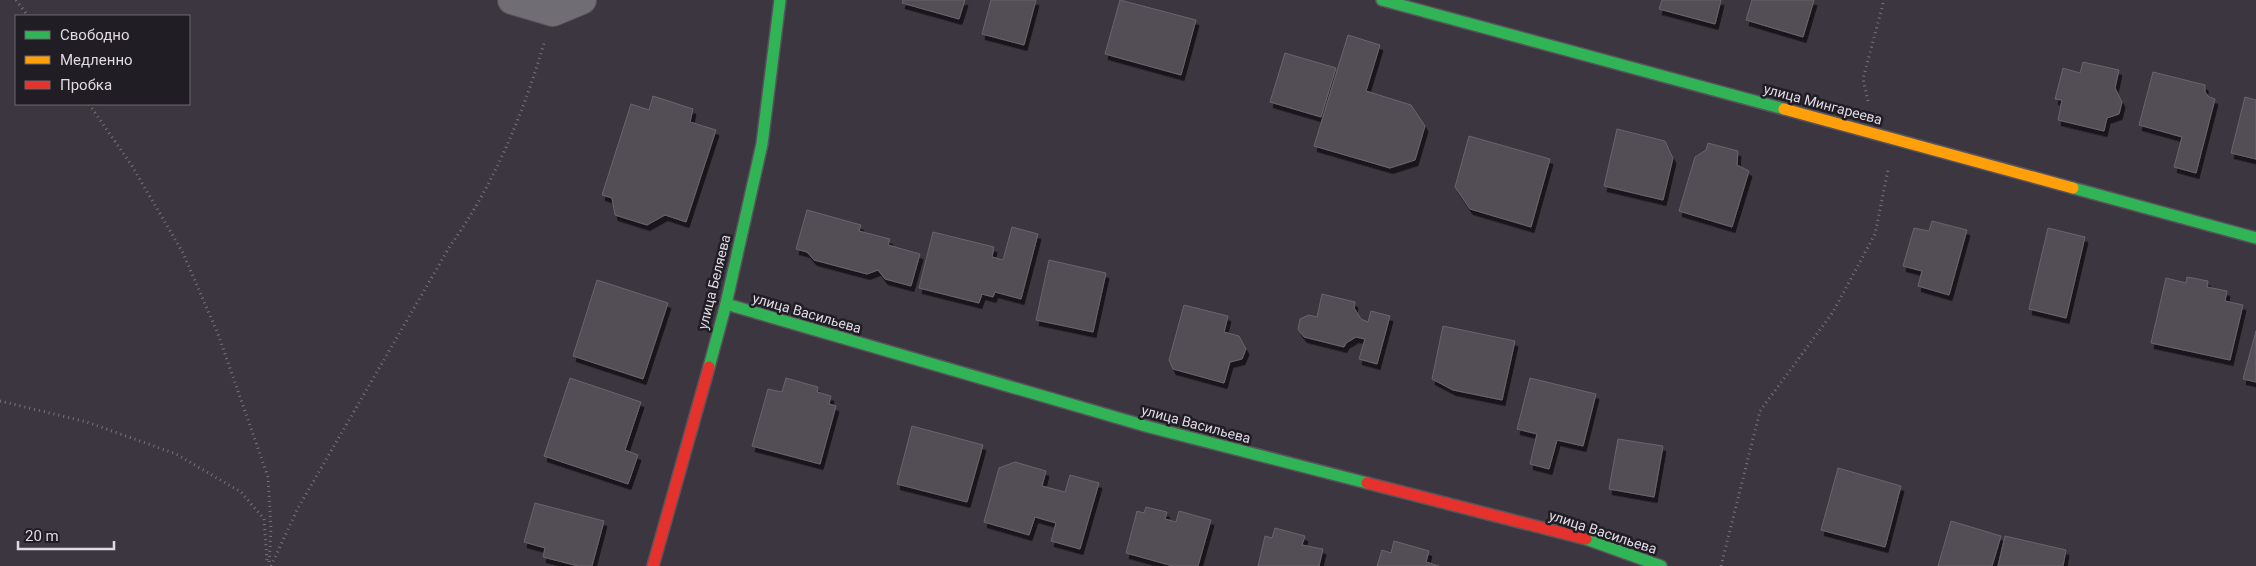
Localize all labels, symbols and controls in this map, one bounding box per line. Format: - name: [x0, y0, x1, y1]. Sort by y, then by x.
- legend: [15, 15, 190, 105]
- text: Свободно: [60, 26, 129, 44]
- text: Медленно: [60, 51, 133, 69]
- text: Пробка: [60, 76, 112, 94]
- street label: улица Мингареева: [1762, 80, 1884, 128]
- street label: улица Беляева: [695, 233, 733, 331]
- street label: улица Васильева: [751, 290, 863, 336]
- street label: улица Васильева: [1140, 402, 1252, 446]
- street label: улица Васильева: [1547, 507, 1659, 557]
- scale bar: [18, 518, 114, 550]
- text: 20 m: [25, 527, 59, 545]

